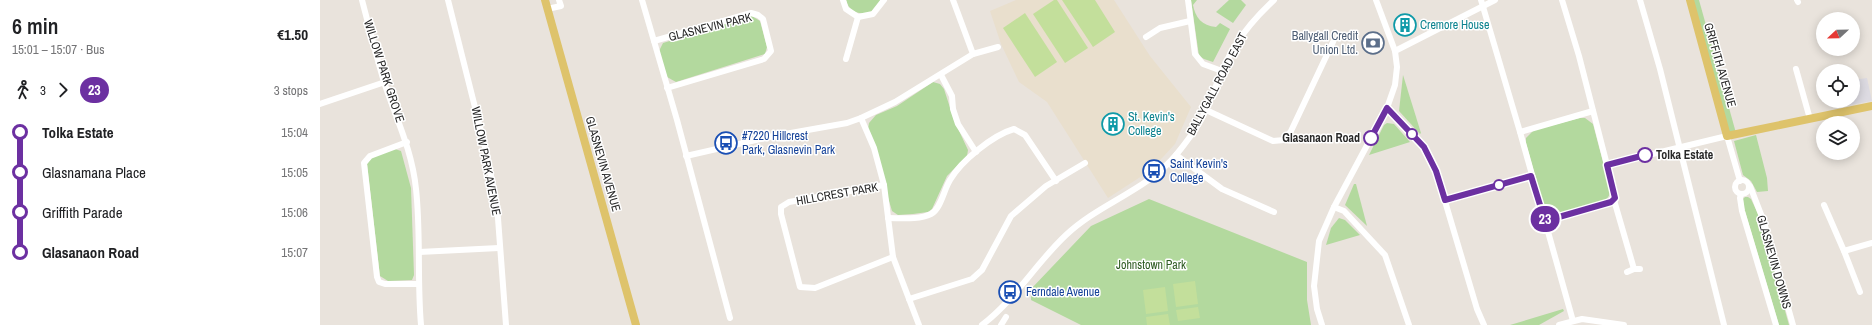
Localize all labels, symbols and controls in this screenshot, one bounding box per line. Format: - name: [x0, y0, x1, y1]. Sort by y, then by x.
- street label: GLASNEVIN PARK: [667, 9, 754, 45]
- text: 6 min: [12, 11, 58, 41]
- building icon: Cremore House: [1392, 12, 1418, 38]
- north arrow: [1816, 12, 1860, 56]
- map controls: [1816, 12, 1860, 160]
- place label: Cremore House: [1420, 17, 1489, 33]
- street label: WILLOW PARK GROVE: [360, 18, 408, 124]
- street label: GRIFFITH AVENUE: [1700, 21, 1740, 109]
- text: €1.50: [277, 24, 308, 45]
- place label: Ballygall Credit Union Ltd.: [1292, 28, 1358, 58]
- street label: BALLYGALL ROAD EAST: [1183, 30, 1251, 138]
- bank icon: Ballygall Credit Union Ltd.: [1360, 30, 1386, 56]
- text: 15:01 – 15:07 · Bus: [12, 41, 104, 58]
- button: locate: [1816, 64, 1860, 108]
- icon: walk: [12, 79, 34, 101]
- icon: forward: [52, 79, 74, 101]
- text: 23: [88, 81, 101, 99]
- text: 3: [40, 82, 46, 99]
- text: 3 stops: [274, 82, 308, 99]
- street label: WILLOW PARK AVENUE: [468, 105, 504, 217]
- place label: St. Kevin's College: [1128, 109, 1175, 139]
- building icon: St. Kevin's College: [1100, 111, 1126, 137]
- street label: GLASNEVIN AVENUE: [582, 115, 624, 213]
- button: layers: [1816, 116, 1860, 160]
- text: Tolka Estate: [42, 122, 114, 143]
- text: 15:04: [281, 124, 308, 141]
- place label: #7220 Hillcrest Park, Glasnevin Park: [742, 128, 835, 158]
- unlabelled marker: [1406, 128, 1418, 140]
- bus stop icon: #7220 Hillcrest Park, Glasnevin Park: [713, 130, 739, 156]
- place label: Glasanaon Road: [1282, 130, 1360, 146]
- marker: Glasanaon Road: [1363, 130, 1379, 146]
- marker: Tolka Estate: [1637, 147, 1653, 163]
- place label: Tolka Estate: [1656, 147, 1714, 163]
- place label: Saint Kevin's College: [1170, 156, 1228, 186]
- bus stop icon: Saint Kevin's College: [1141, 158, 1167, 184]
- text: Glasnamana Place: [42, 162, 146, 183]
- text: 15:05: [281, 164, 308, 181]
- street label: HILLCREST PARK: [795, 179, 880, 209]
- unlabelled marker: [1493, 179, 1505, 191]
- text: Griffith Parade: [42, 202, 122, 223]
- text: 15:06: [281, 204, 308, 221]
- line badge: 23: [1527, 206, 1563, 232]
- text: 23: [1539, 210, 1551, 228]
- street label: GLASNEVIN DOWNS: [1753, 213, 1795, 311]
- text: Glasanaon Road: [42, 242, 139, 263]
- text: 15:07: [281, 244, 308, 261]
- park label: Johnstown Park: [1116, 257, 1186, 273]
- bus stop icon: Ferndale Avenue: [997, 279, 1023, 305]
- place label: Ferndale Avenue: [1026, 284, 1100, 300]

